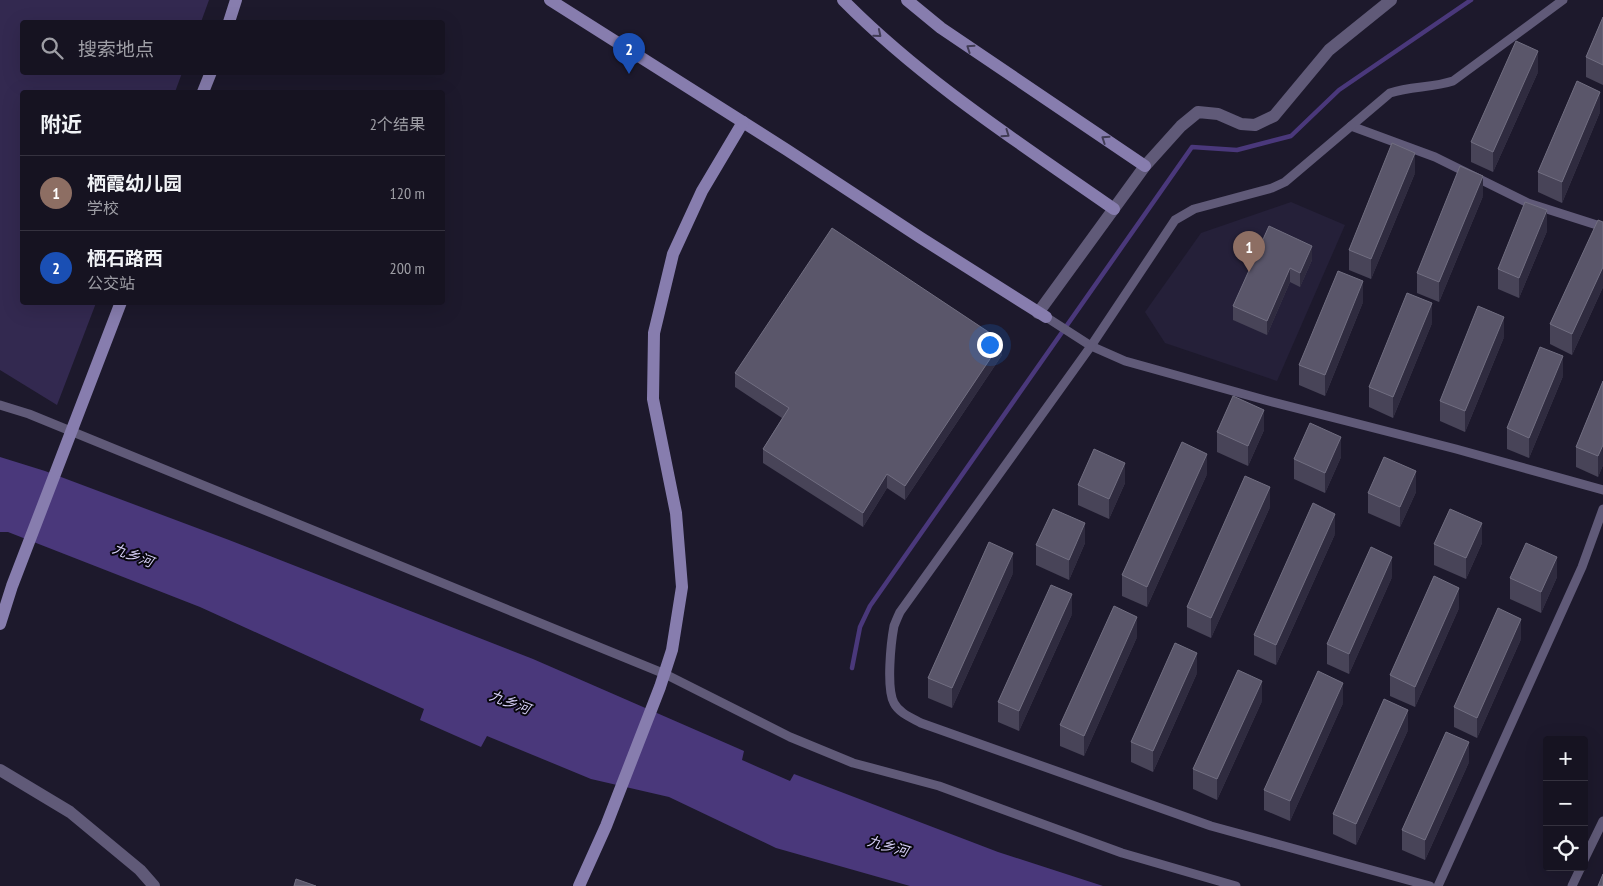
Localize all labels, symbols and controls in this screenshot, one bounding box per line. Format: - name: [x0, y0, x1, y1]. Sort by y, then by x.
- search box: [20, 20, 445, 75]
- one-way arrow: [873, 28, 882, 37]
- pin: 2: [613, 33, 645, 74]
- icon: search: [38, 34, 66, 62]
- text: 搜索地点: [78, 37, 154, 61]
- one-way arrow: [966, 45, 976, 54]
- text: 附近: [40, 111, 82, 138]
- text: 2个结果: [370, 114, 425, 134]
- one-way arrow: [1000, 128, 1010, 137]
- one-way arrow: [1101, 136, 1110, 145]
- text: 栖霞幼儿园: [87, 171, 182, 195]
- text: 1: [52, 183, 60, 203]
- text: 120 m: [390, 183, 425, 203]
- text: 学校: [87, 198, 119, 218]
- pin: 1: [1233, 231, 1265, 272]
- text: 栖石路西: [87, 246, 163, 270]
- text: 2: [52, 258, 60, 278]
- text: 200 m: [390, 258, 425, 278]
- text: 公交站: [87, 273, 135, 293]
- your location: [977, 332, 1003, 358]
- water label: 九乡河: [110, 539, 159, 572]
- water label: 九乡河: [487, 686, 536, 719]
- map controls: [1543, 736, 1588, 871]
- button: +: [1543, 736, 1588, 781]
- button: −: [1543, 781, 1588, 826]
- button: locate: [1543, 826, 1588, 871]
- water label: 九乡河: [865, 832, 914, 861]

